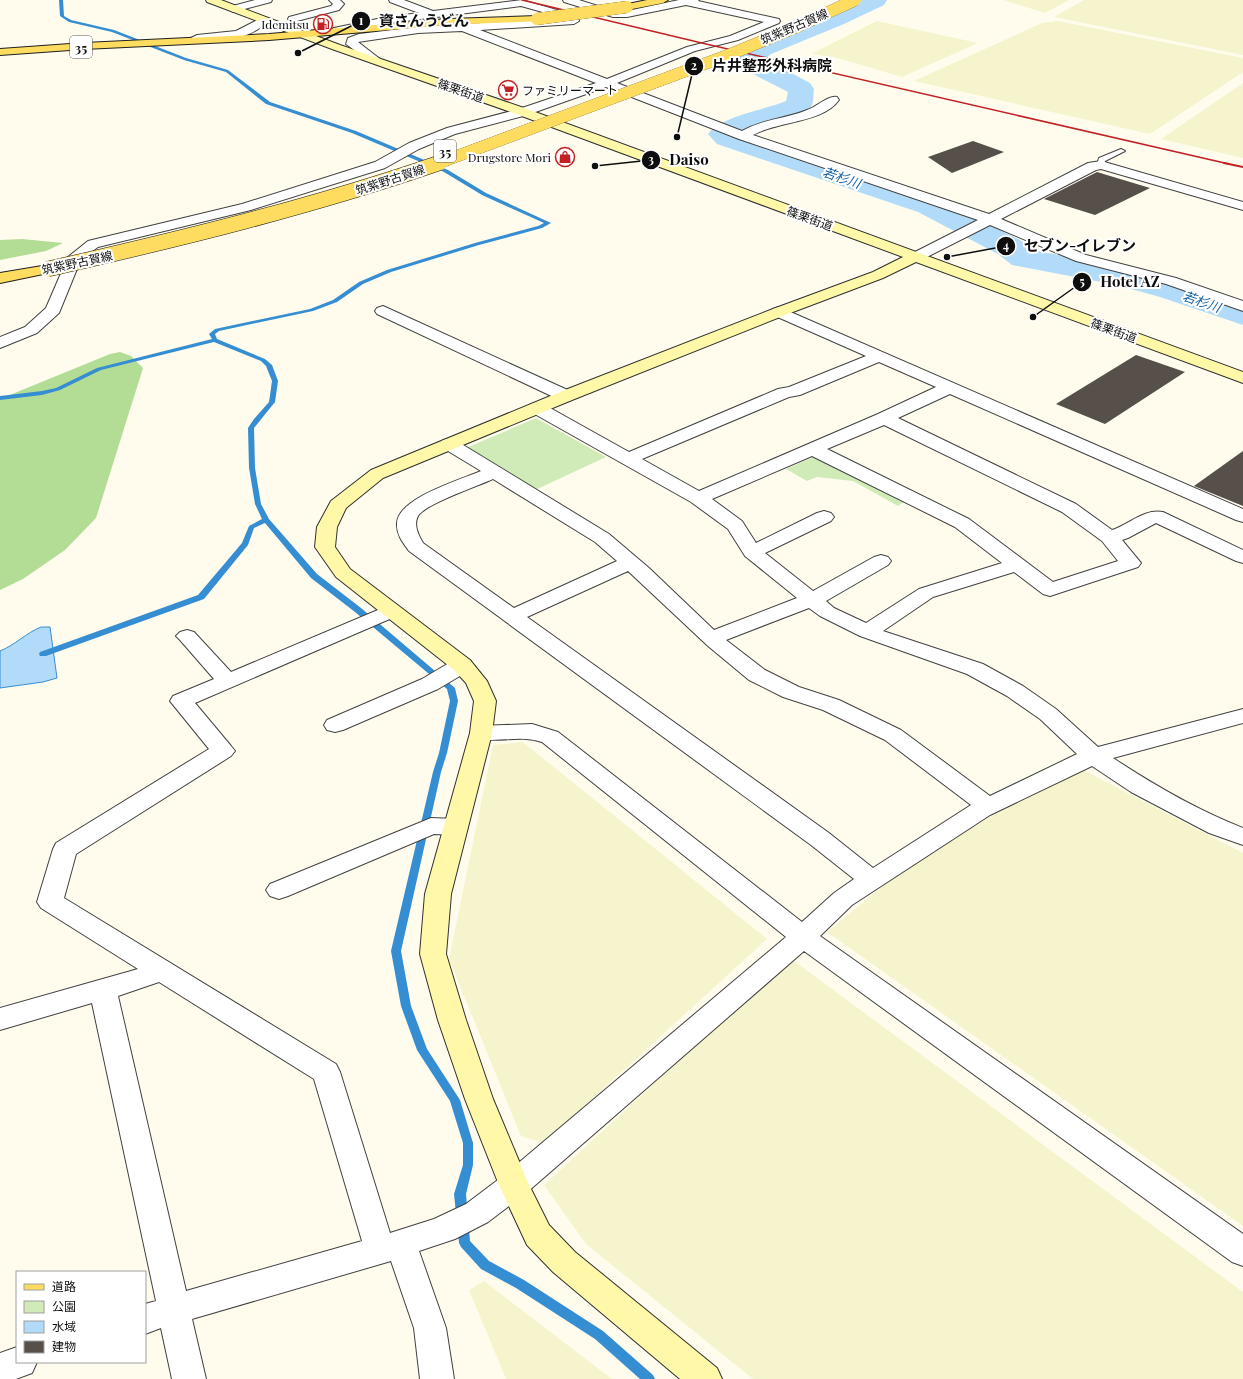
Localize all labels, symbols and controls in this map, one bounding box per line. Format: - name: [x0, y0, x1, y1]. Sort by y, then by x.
- street label: 筑紫野古賀線: [758, 5, 830, 47]
- callout: 資さんうどん: [351, 7, 477, 34]
- text: 資さんうどん: [379, 10, 469, 30]
- text: 1: [359, 12, 364, 28]
- fuel station icon: Idemitsu: [312, 13, 334, 35]
- place label: Idemitsu: [261, 16, 309, 32]
- road number: 35: [70, 36, 92, 58]
- callout: 片井整形外科病院: [684, 52, 840, 79]
- text: 片井整形外科病院: [712, 55, 832, 75]
- text: 2: [691, 57, 697, 73]
- street label: 篠栗街道: [436, 75, 486, 105]
- supermarket icon: ファミリーマート: [497, 79, 519, 101]
- place label: ファミリーマート: [522, 82, 618, 98]
- road number: 35: [434, 140, 456, 162]
- shop icon: Drugstore Mori: [554, 146, 576, 168]
- callout: Daiso: [641, 146, 717, 173]
- place label: Drugstore Mori: [468, 149, 551, 165]
- text: Daiso: [669, 149, 709, 169]
- text: 3: [648, 151, 654, 167]
- street label: 筑紫野古賀線: [353, 160, 427, 198]
- water label: 若杉川: [821, 163, 865, 192]
- street label: 篠栗街道: [785, 202, 835, 234]
- callout: セブン-イレブン: [996, 232, 1144, 259]
- text: セブン-イレブン: [1024, 235, 1136, 255]
- text: 4: [1003, 237, 1009, 253]
- street label: 筑紫野古賀線: [40, 247, 114, 277]
- callout: Hotel AZ: [1072, 269, 1168, 296]
- text: Hotel AZ: [1100, 271, 1160, 291]
- text: 5: [1079, 273, 1085, 289]
- water label: 若杉川: [1181, 287, 1225, 316]
- street label: 篠栗街道: [1089, 314, 1139, 346]
- legend: [16, 1271, 146, 1363]
- text: 道路: [52, 1278, 76, 1294]
- text: 公園: [52, 1298, 76, 1314]
- text: 水域: [52, 1318, 76, 1334]
- text: 建物: [52, 1338, 76, 1354]

